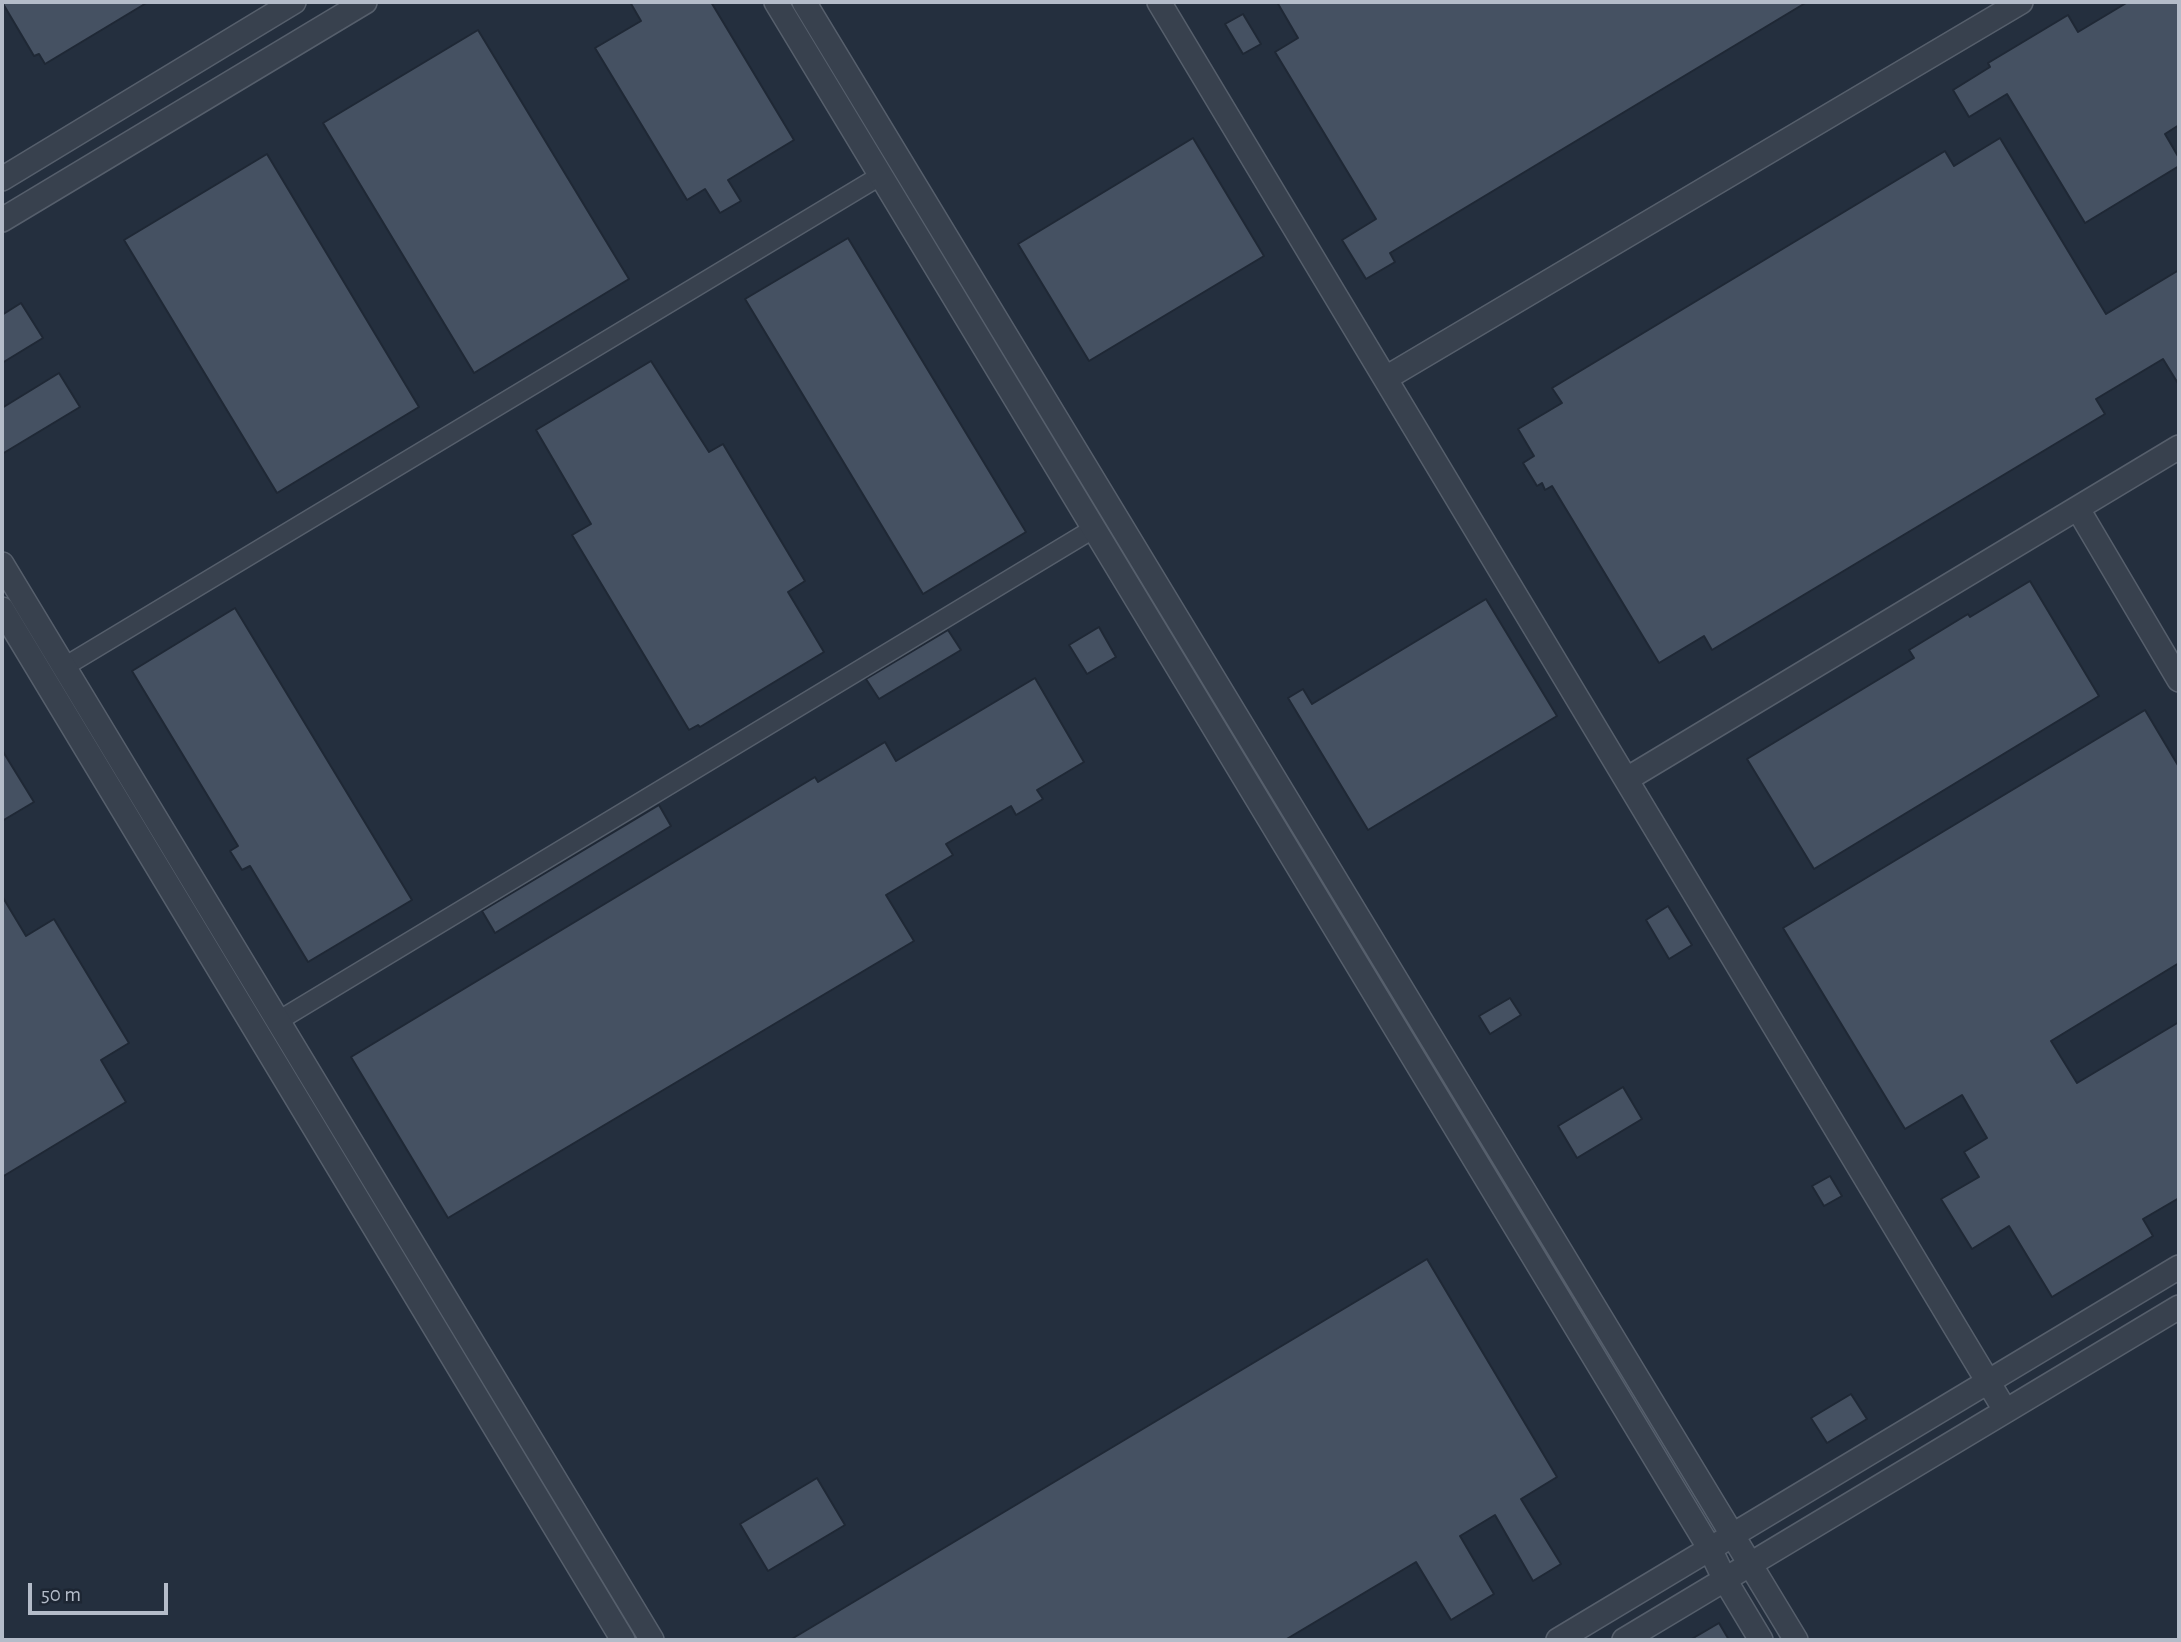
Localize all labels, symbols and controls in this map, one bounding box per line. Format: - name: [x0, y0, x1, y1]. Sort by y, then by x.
- scale bar: [32, 1568, 172, 1612]
- text: 50 m: [41, 1584, 81, 1605]

